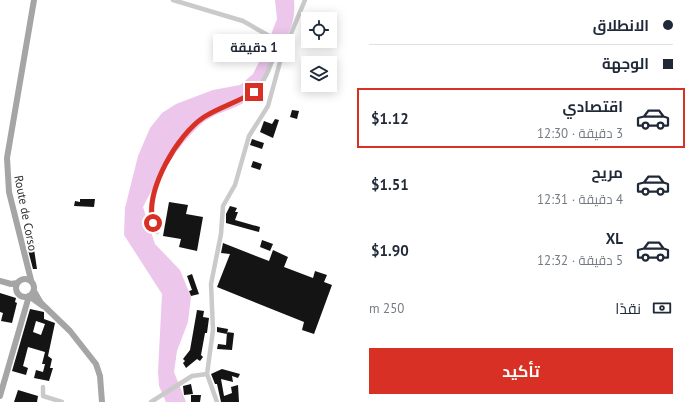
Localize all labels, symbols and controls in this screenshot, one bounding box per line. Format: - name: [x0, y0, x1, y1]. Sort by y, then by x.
- map controls: [301, 12, 337, 92]
- button: locate: [301, 12, 337, 48]
- text: الانطلاق: [593, 16, 649, 35]
- callout: 1 دقيقة: [213, 34, 295, 62]
- text: 1 دقيقة: [230, 39, 278, 56]
- text: الوجهة: [602, 54, 649, 73]
- button: layers: [301, 56, 337, 92]
- route end: [245, 83, 263, 101]
- text: اقتصادي: [563, 97, 623, 116]
- icon: car: [635, 100, 671, 136]
- text: $1.12: [371, 109, 409, 128]
- text: 3 دقيقة · 12:30: [537, 125, 623, 142]
- text: مريح: [591, 163, 623, 182]
- icon: car: [635, 166, 671, 202]
- street label: Route de Corso: [11, 174, 41, 252]
- text: $1.51: [371, 175, 409, 194]
- text: 4 دقيقة · 12:31: [537, 191, 623, 208]
- route start: [144, 214, 162, 232]
- text: XL: [606, 229, 623, 248]
- icon: car: [635, 232, 671, 268]
- text: $1.90: [371, 241, 409, 260]
- text: 5 دقيقة · 12:32: [537, 252, 623, 269]
- icon: cash: [651, 297, 673, 319]
- text: نقدًا: [615, 299, 641, 318]
- text: 250 m: [369, 300, 404, 317]
- button: تأكيد: [369, 348, 673, 394]

